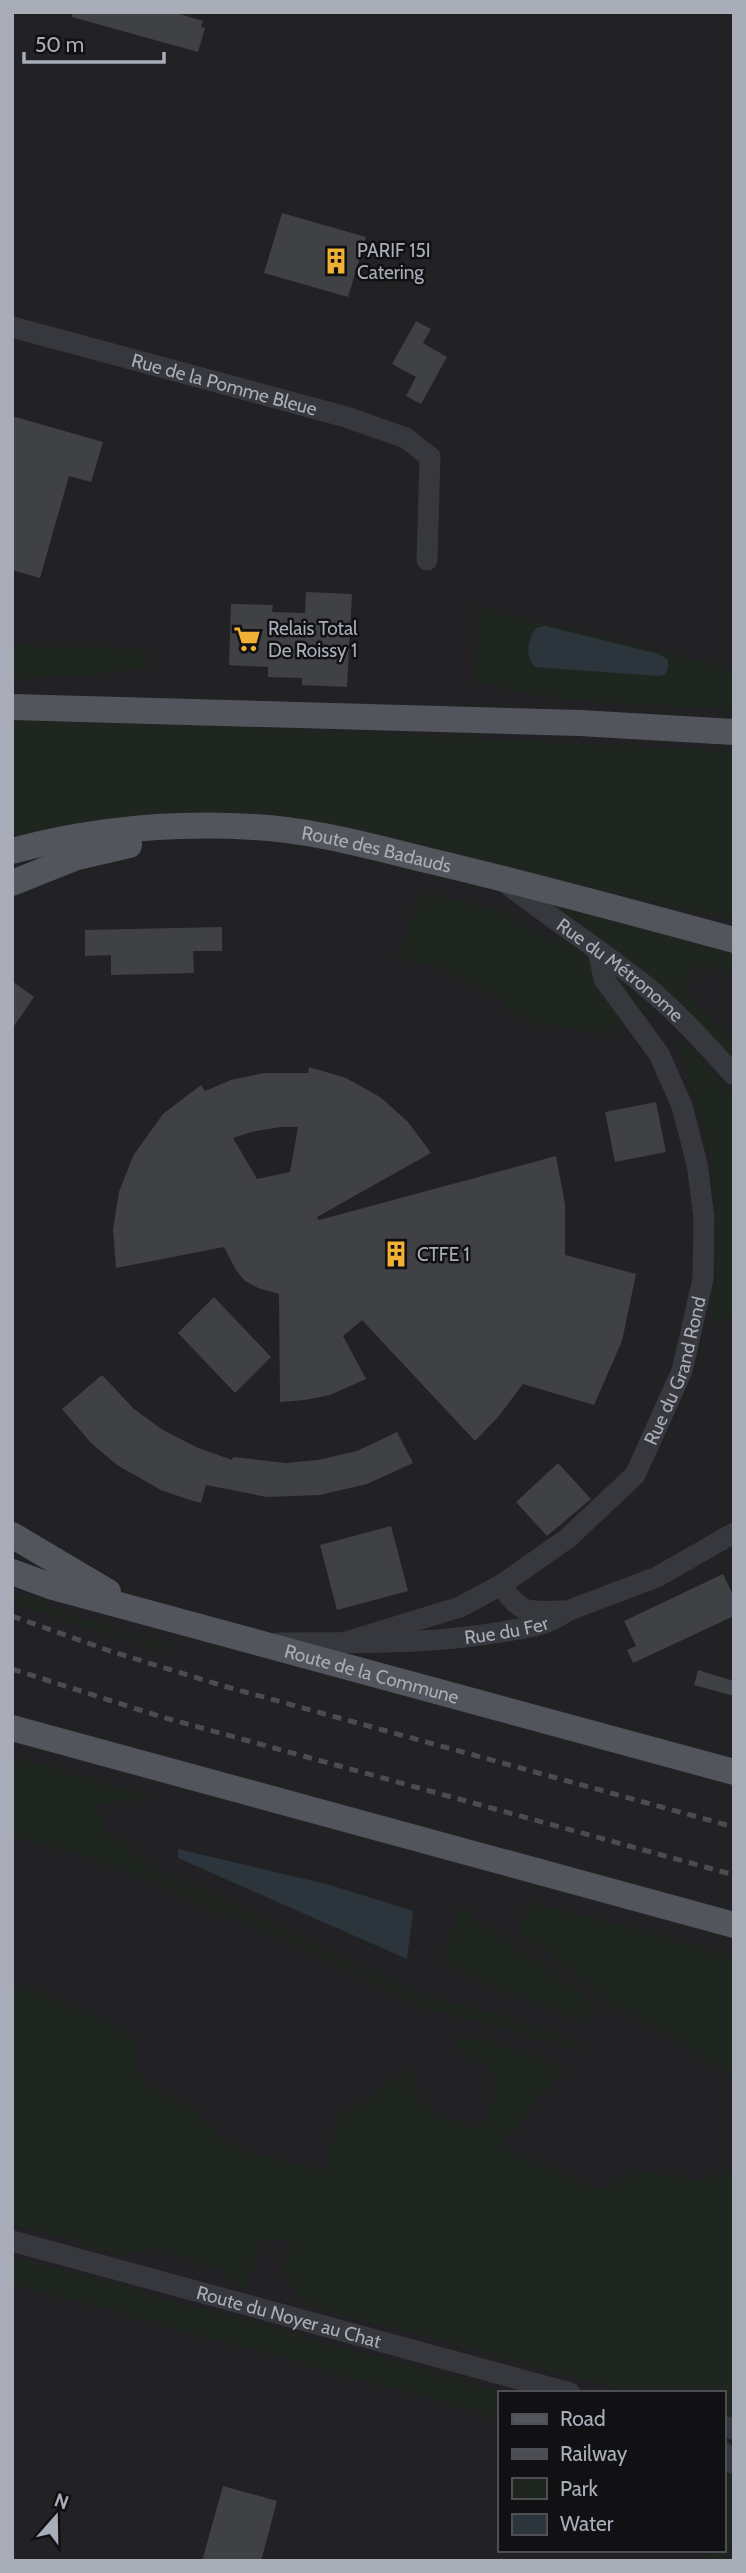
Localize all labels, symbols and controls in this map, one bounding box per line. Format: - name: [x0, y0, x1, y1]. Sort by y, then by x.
- scale bar: [24, 21, 164, 65]
- text: 50 m: [35, 32, 84, 57]
- place label: PARIF 15I Catering: [357, 239, 431, 284]
- building icon: PARIF 15I Catering: [321, 246, 351, 276]
- street label: Rue de la Pomme Bleue: [129, 349, 320, 421]
- place label: Relais Total De Roissy 1: [268, 617, 358, 662]
- supermarket icon: Relais Total De Roissy 1: [232, 624, 262, 654]
- street label: Route des Badauds: [300, 821, 454, 878]
- street label: Rue du Métronome: [552, 913, 689, 1027]
- building icon: CTFE 1: [381, 1239, 411, 1269]
- place label: CTFE 1: [417, 1243, 470, 1266]
- street label: Rue du Grand Rond: [639, 1294, 711, 1449]
- street label: Rue du Fer: [463, 1611, 552, 1649]
- street label: Route de la Commune: [282, 1639, 462, 1709]
- street label: Route du Noyer au Chat: [194, 2281, 384, 2353]
- legend: [498, 2391, 725, 2552]
- text: Road: [560, 2406, 606, 2431]
- text: Railway: [560, 2441, 628, 2466]
- text: Park: [560, 2476, 598, 2501]
- north arrow: [21, 2482, 91, 2552]
- text: N: [51, 2488, 72, 2515]
- text: Water: [560, 2511, 614, 2536]

